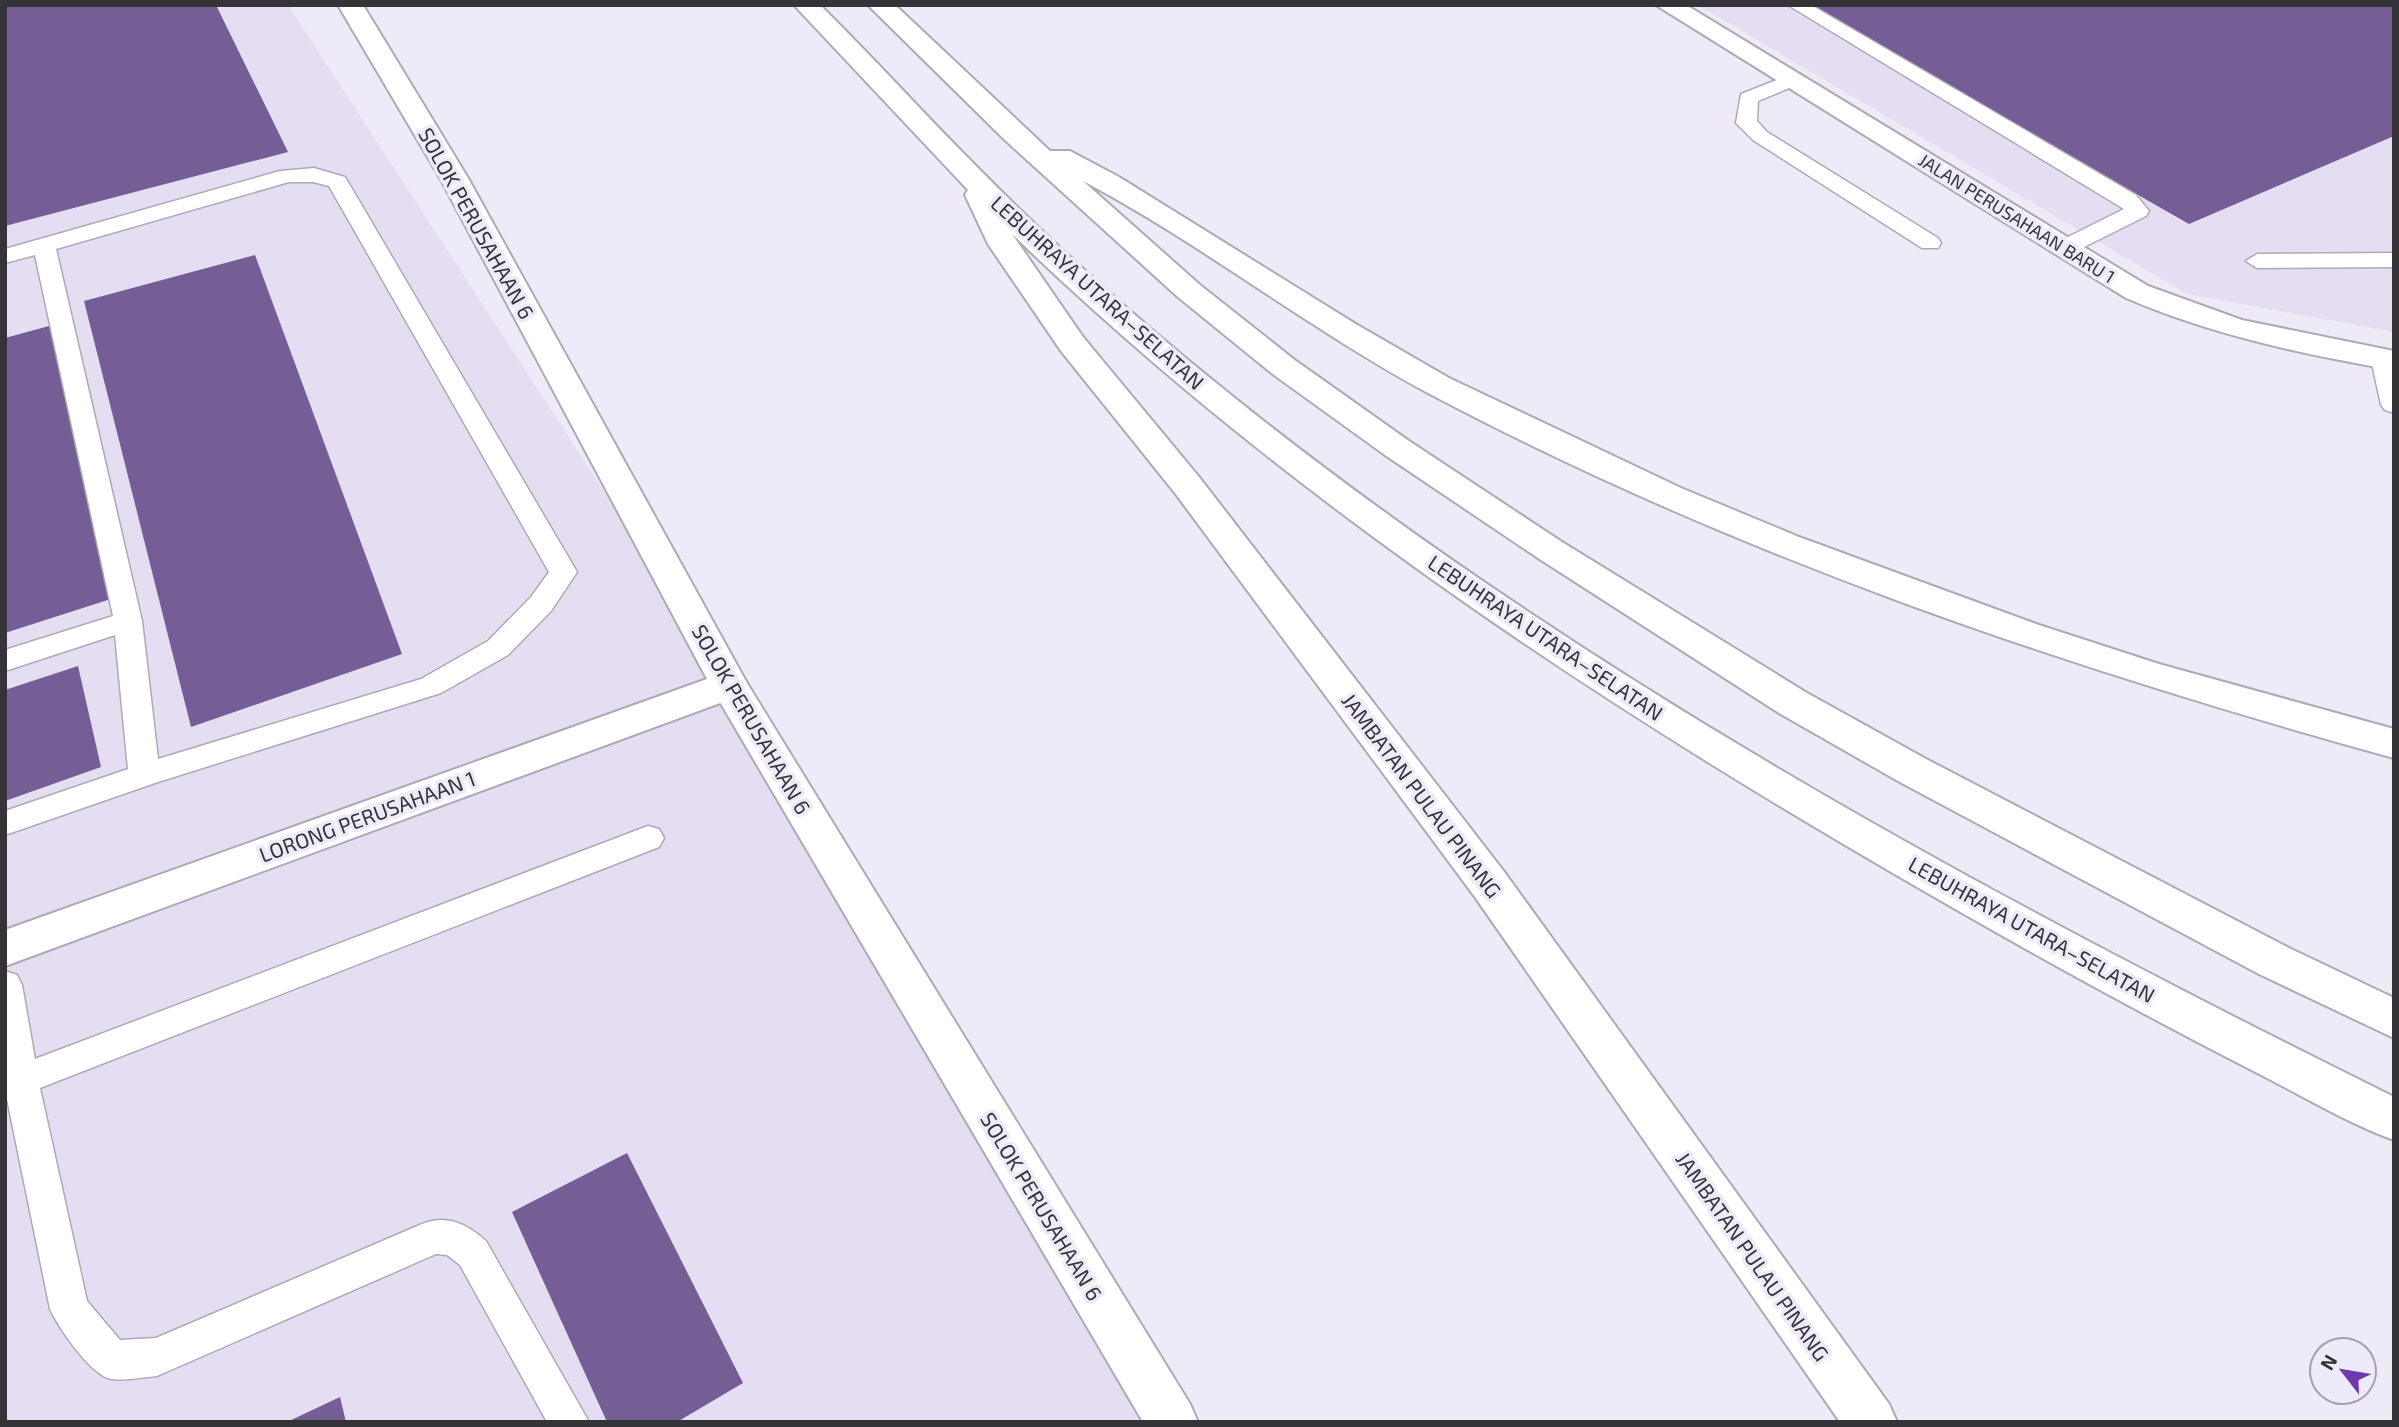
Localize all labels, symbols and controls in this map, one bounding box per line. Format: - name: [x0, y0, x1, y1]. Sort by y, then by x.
- street label: SOLOK PERUSAHAAN 6: [414, 123, 540, 323]
- street label: JALAN PERUSAHAAN BARU 1: [1915, 148, 2119, 288]
- street label: LEBUHRAYA UTARA–SELATAN: [986, 190, 1210, 394]
- street label: LEBUHRAYA UTARA–SELATAN: [1424, 549, 1668, 725]
- street label: SOLOK PERUSAHAAN 6: [687, 620, 817, 818]
- street label: JAMBATAN PULAU PINANG: [1337, 688, 1507, 902]
- street label: LORONG PERUSAHAAN 1: [256, 765, 478, 867]
- street label: LEBUHRAYA UTARA–SELATAN: [1904, 851, 2160, 1007]
- street label: SOLOK PERUSAHAAN 6: [976, 1108, 1108, 1304]
- street label: JAMBATAN PULAU PINANG: [1671, 1147, 1835, 1365]
- north arrow: [2308, 1336, 2378, 1406]
- text: N: [2315, 1350, 2341, 1374]

